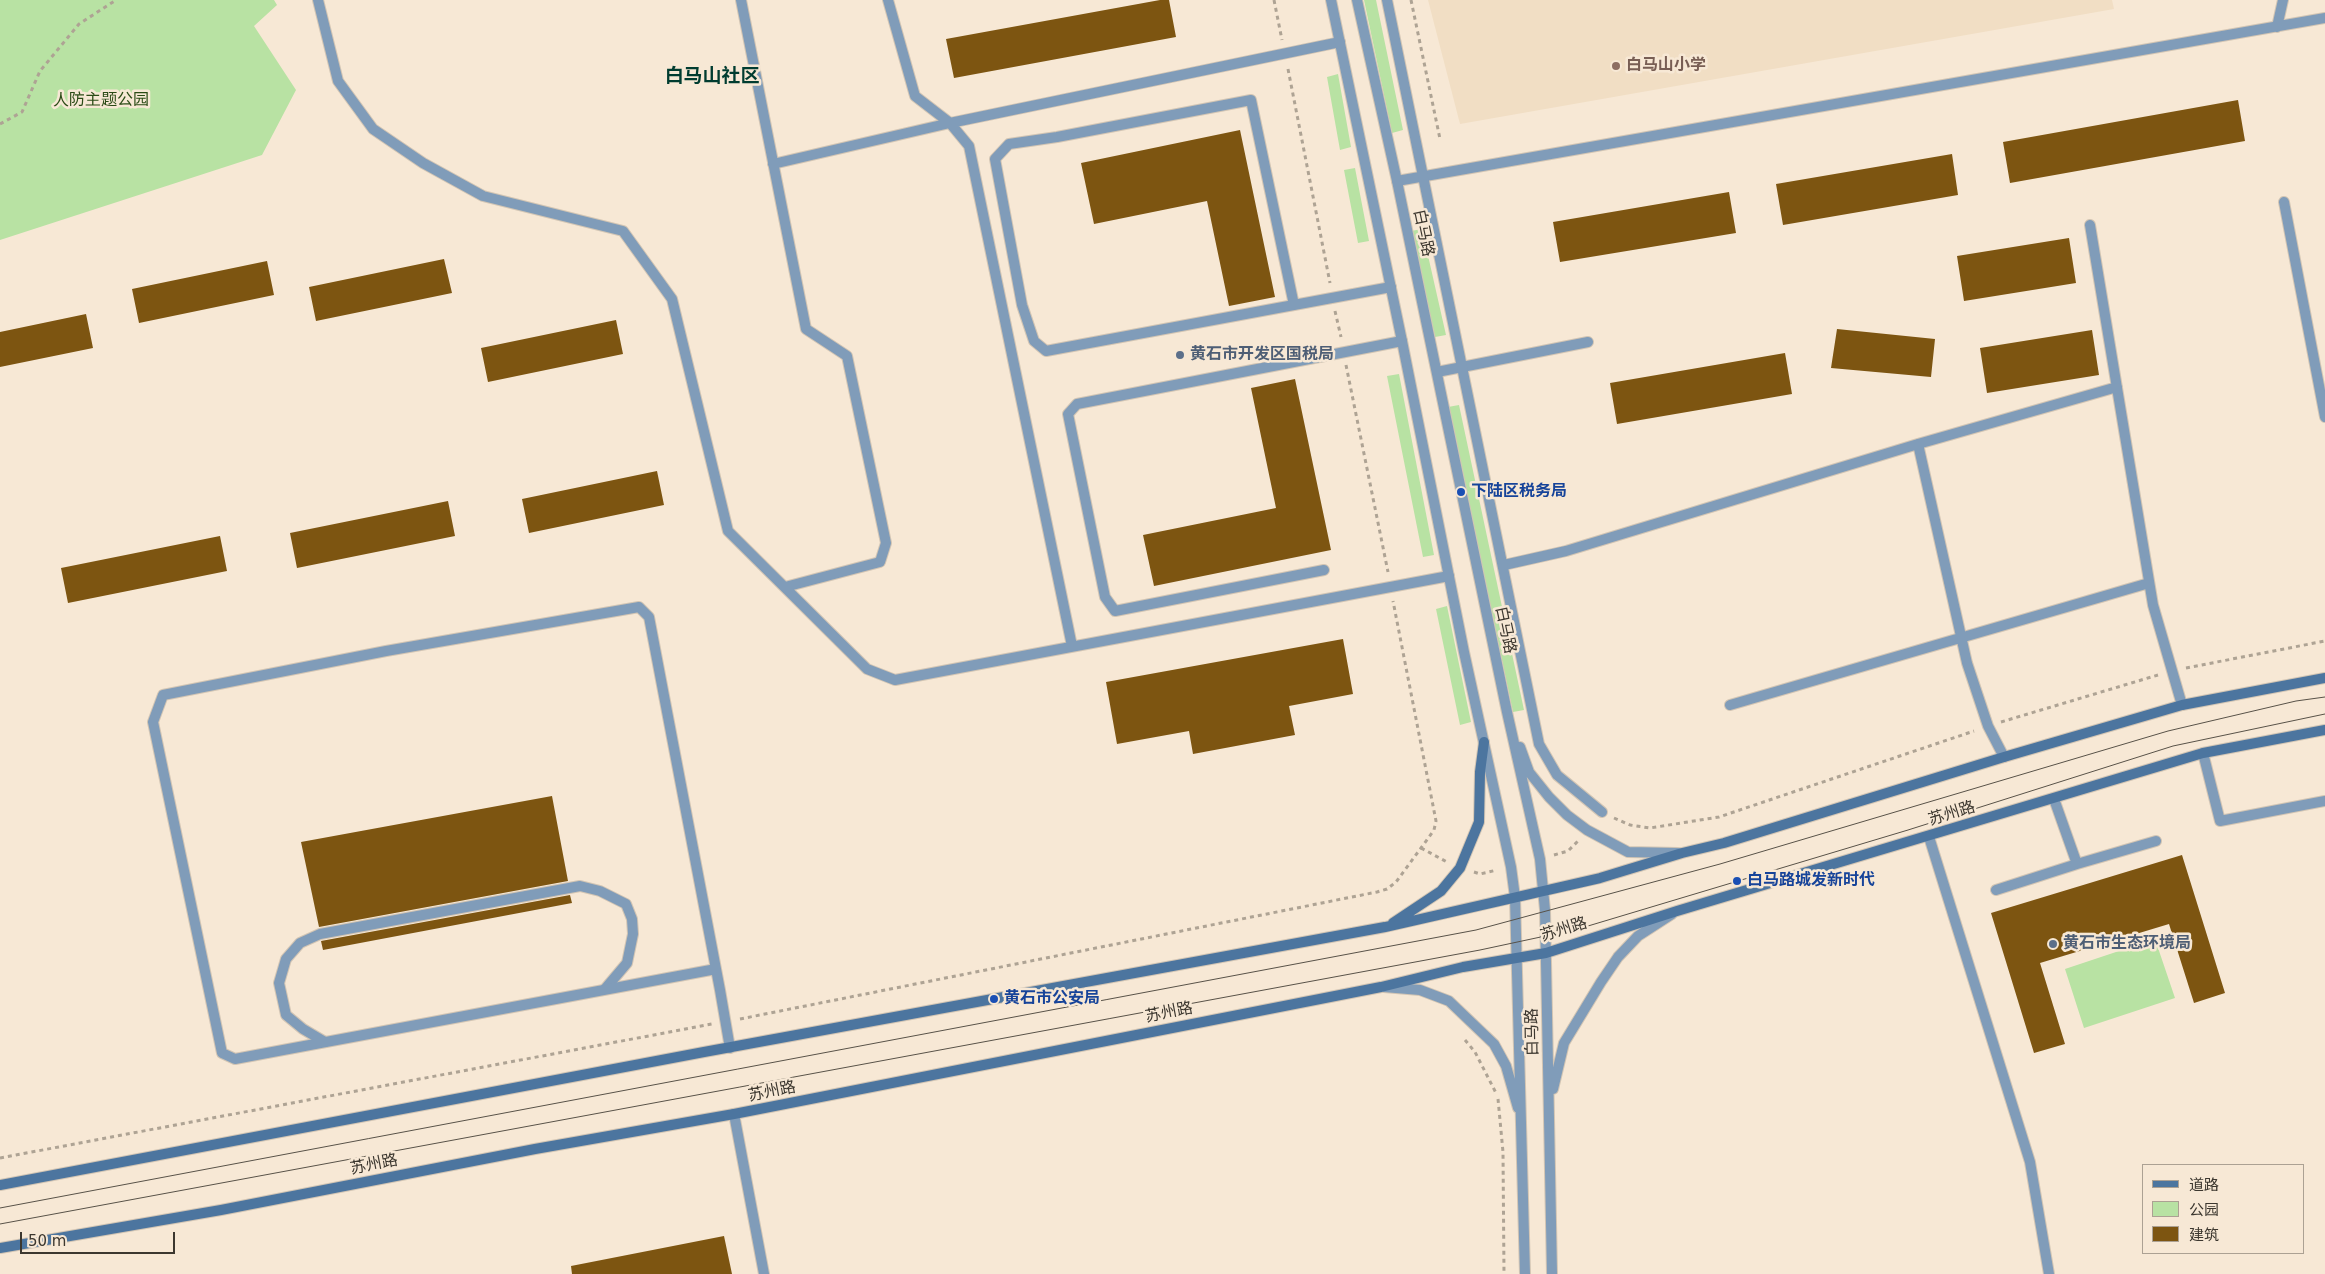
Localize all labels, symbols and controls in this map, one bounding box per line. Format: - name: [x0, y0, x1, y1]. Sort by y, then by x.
- place label: 白马山小学: [1626, 56, 1706, 76]
- marker: 白马山小学: [1610, 60, 1622, 72]
- district label: 白马山社区: [665, 66, 759, 88]
- park label: 人防主题公园: [53, 91, 149, 111]
- street label: 白马路: [1409, 208, 1437, 258]
- place label: 黄石市开发区国税局: [1190, 345, 1334, 365]
- marker: 黄石市开发区国税局: [1174, 349, 1186, 361]
- place label: 下陆区税务局: [1471, 482, 1567, 502]
- marker: 下陆区税务局: [1455, 486, 1467, 498]
- street label: 白马路: [1491, 605, 1519, 655]
- street label: 苏州路: [1926, 798, 1978, 830]
- place label: 白马路城发新时代: [1747, 871, 1875, 891]
- marker: 白马路城发新时代: [1731, 875, 1743, 887]
- street label: 苏州路: [1538, 914, 1590, 946]
- place label: 黄石市生态环境局: [2063, 934, 2191, 954]
- marker: 黄石市生态环境局: [2047, 938, 2059, 950]
- place label: 黄石市公安局: [1004, 989, 1100, 1009]
- marker: 黄石市公安局: [988, 993, 1000, 1005]
- street label: 苏州路: [1144, 999, 1194, 1027]
- street label: 白马路: [1523, 1008, 1543, 1056]
- street label: 苏州路: [747, 1078, 797, 1106]
- street label: 苏州路: [349, 1151, 399, 1179]
- legend: [2142, 1164, 2305, 1254]
- text: 道路: [2189, 1176, 2219, 1194]
- text: 公园: [2189, 1201, 2219, 1219]
- scale bar: [22, 1222, 178, 1254]
- text: 建筑: [2189, 1226, 2219, 1244]
- text: 50 m: [28, 1232, 66, 1250]

